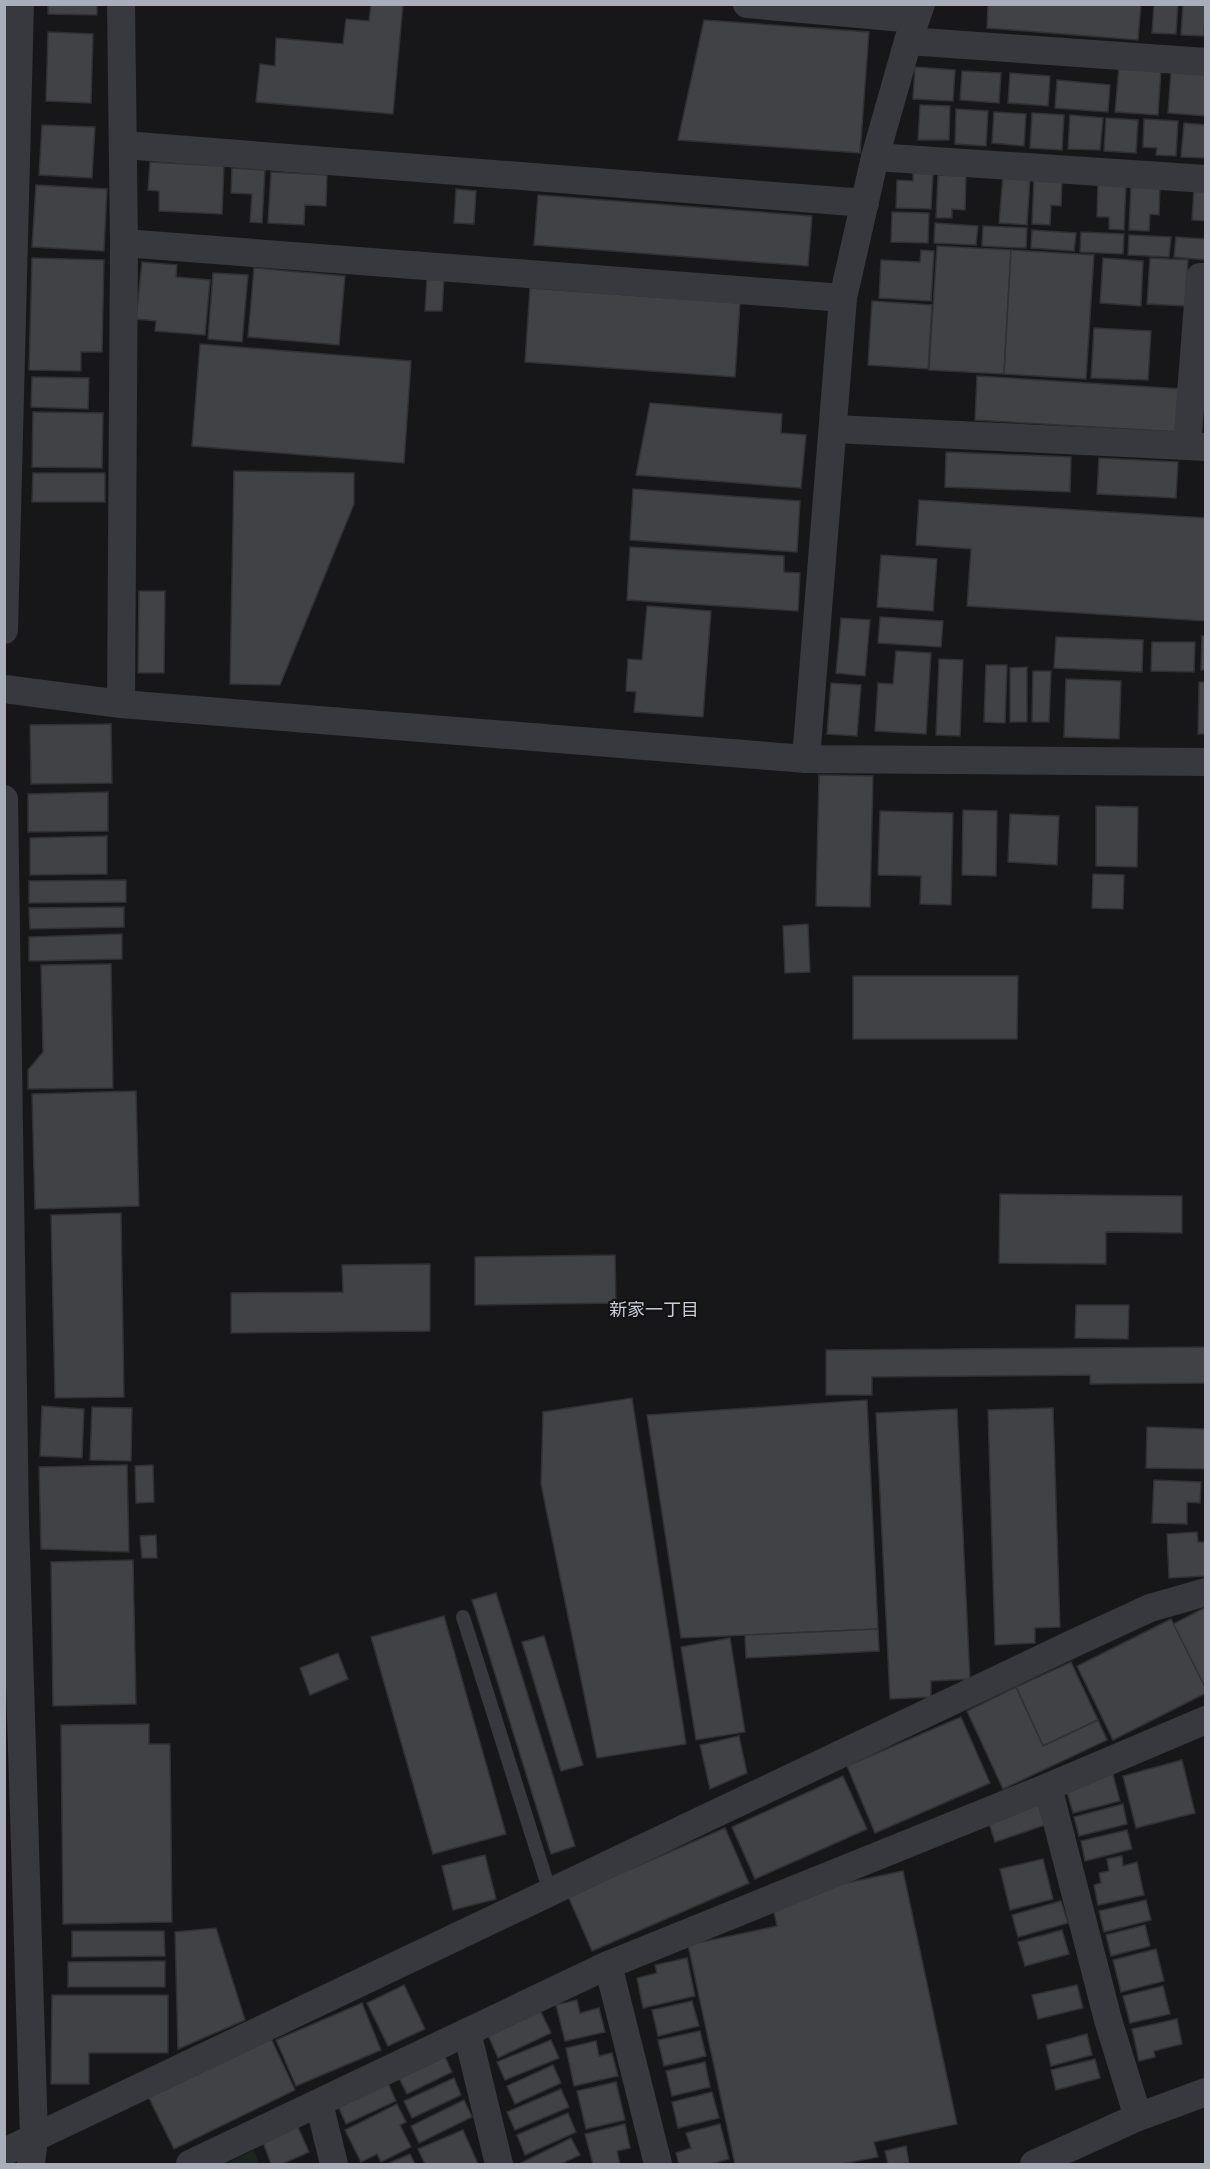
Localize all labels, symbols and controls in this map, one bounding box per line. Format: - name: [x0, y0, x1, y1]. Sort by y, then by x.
- district label: 新家一丁目: [609, 1298, 699, 1321]

